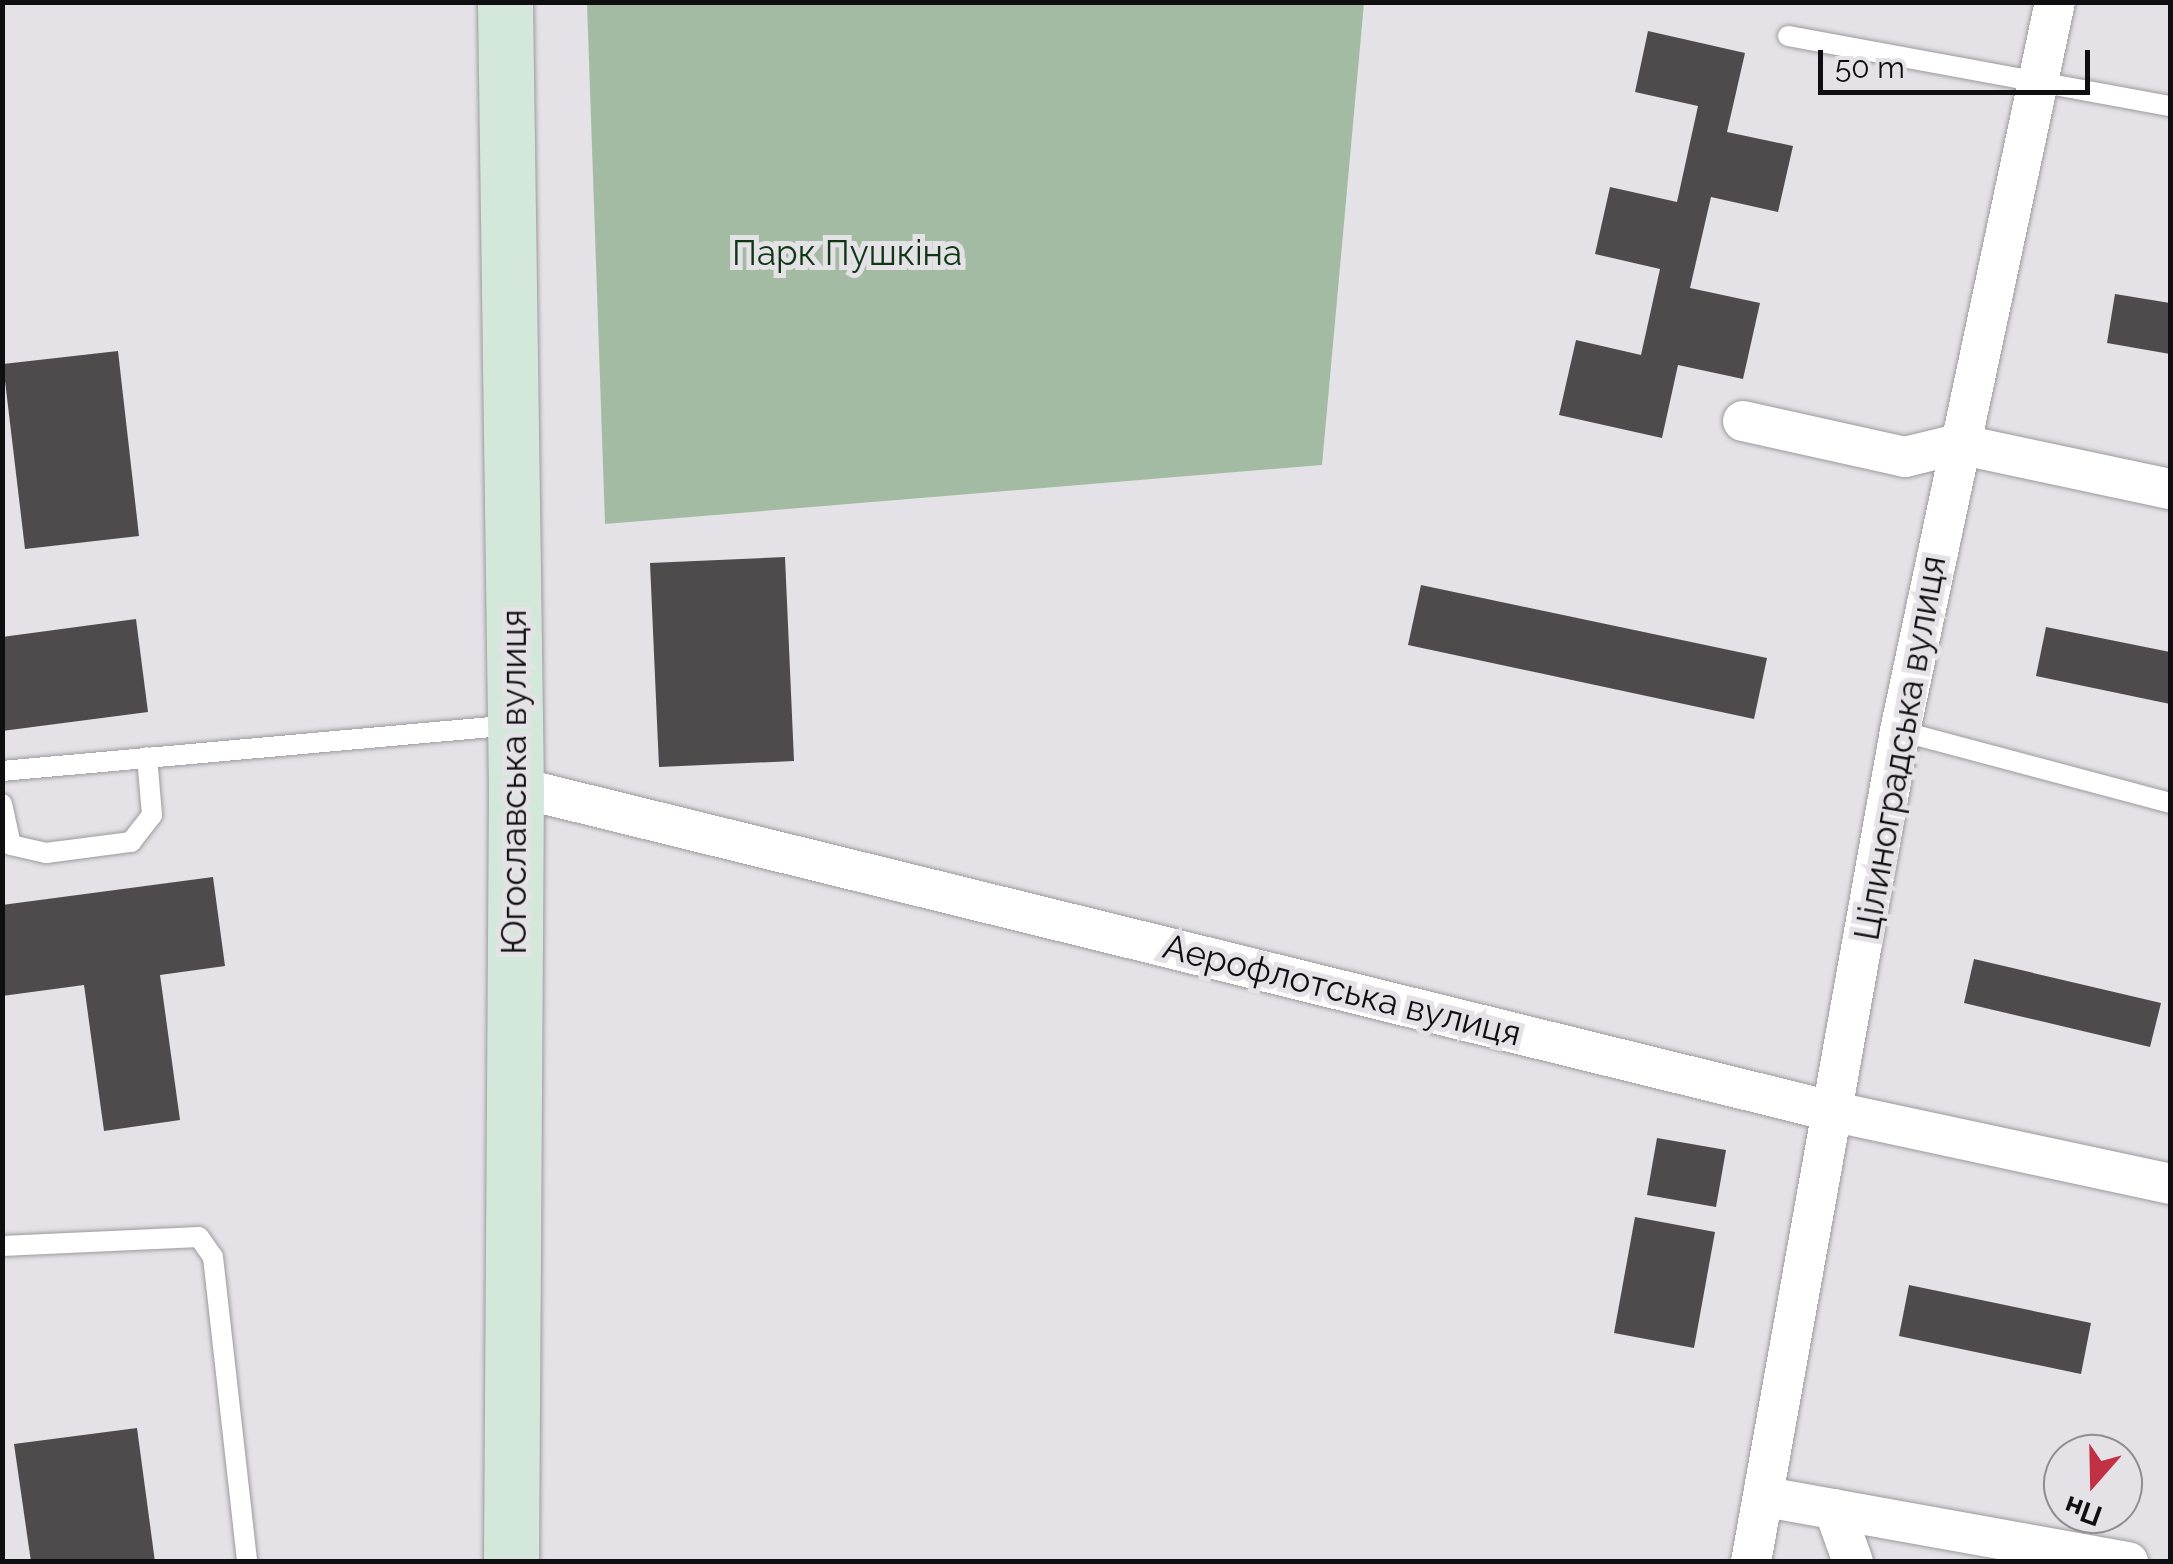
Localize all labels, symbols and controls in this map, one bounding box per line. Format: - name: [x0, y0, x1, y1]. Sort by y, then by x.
- scale bar: [1823, 30, 2096, 92]
- text: 50 m: [1835, 50, 1905, 85]
- park label: Парк Пушкіна: [732, 232, 962, 274]
- street label: Цілиноградська вулиця: [1845, 553, 1955, 943]
- street label: Югославська вулиця: [493, 609, 535, 955]
- street label: Аерофлотська вулиця: [1159, 925, 1525, 1055]
- north arrow: [2043, 1434, 2143, 1534]
- text: Пн: [2060, 1489, 2106, 1533]

